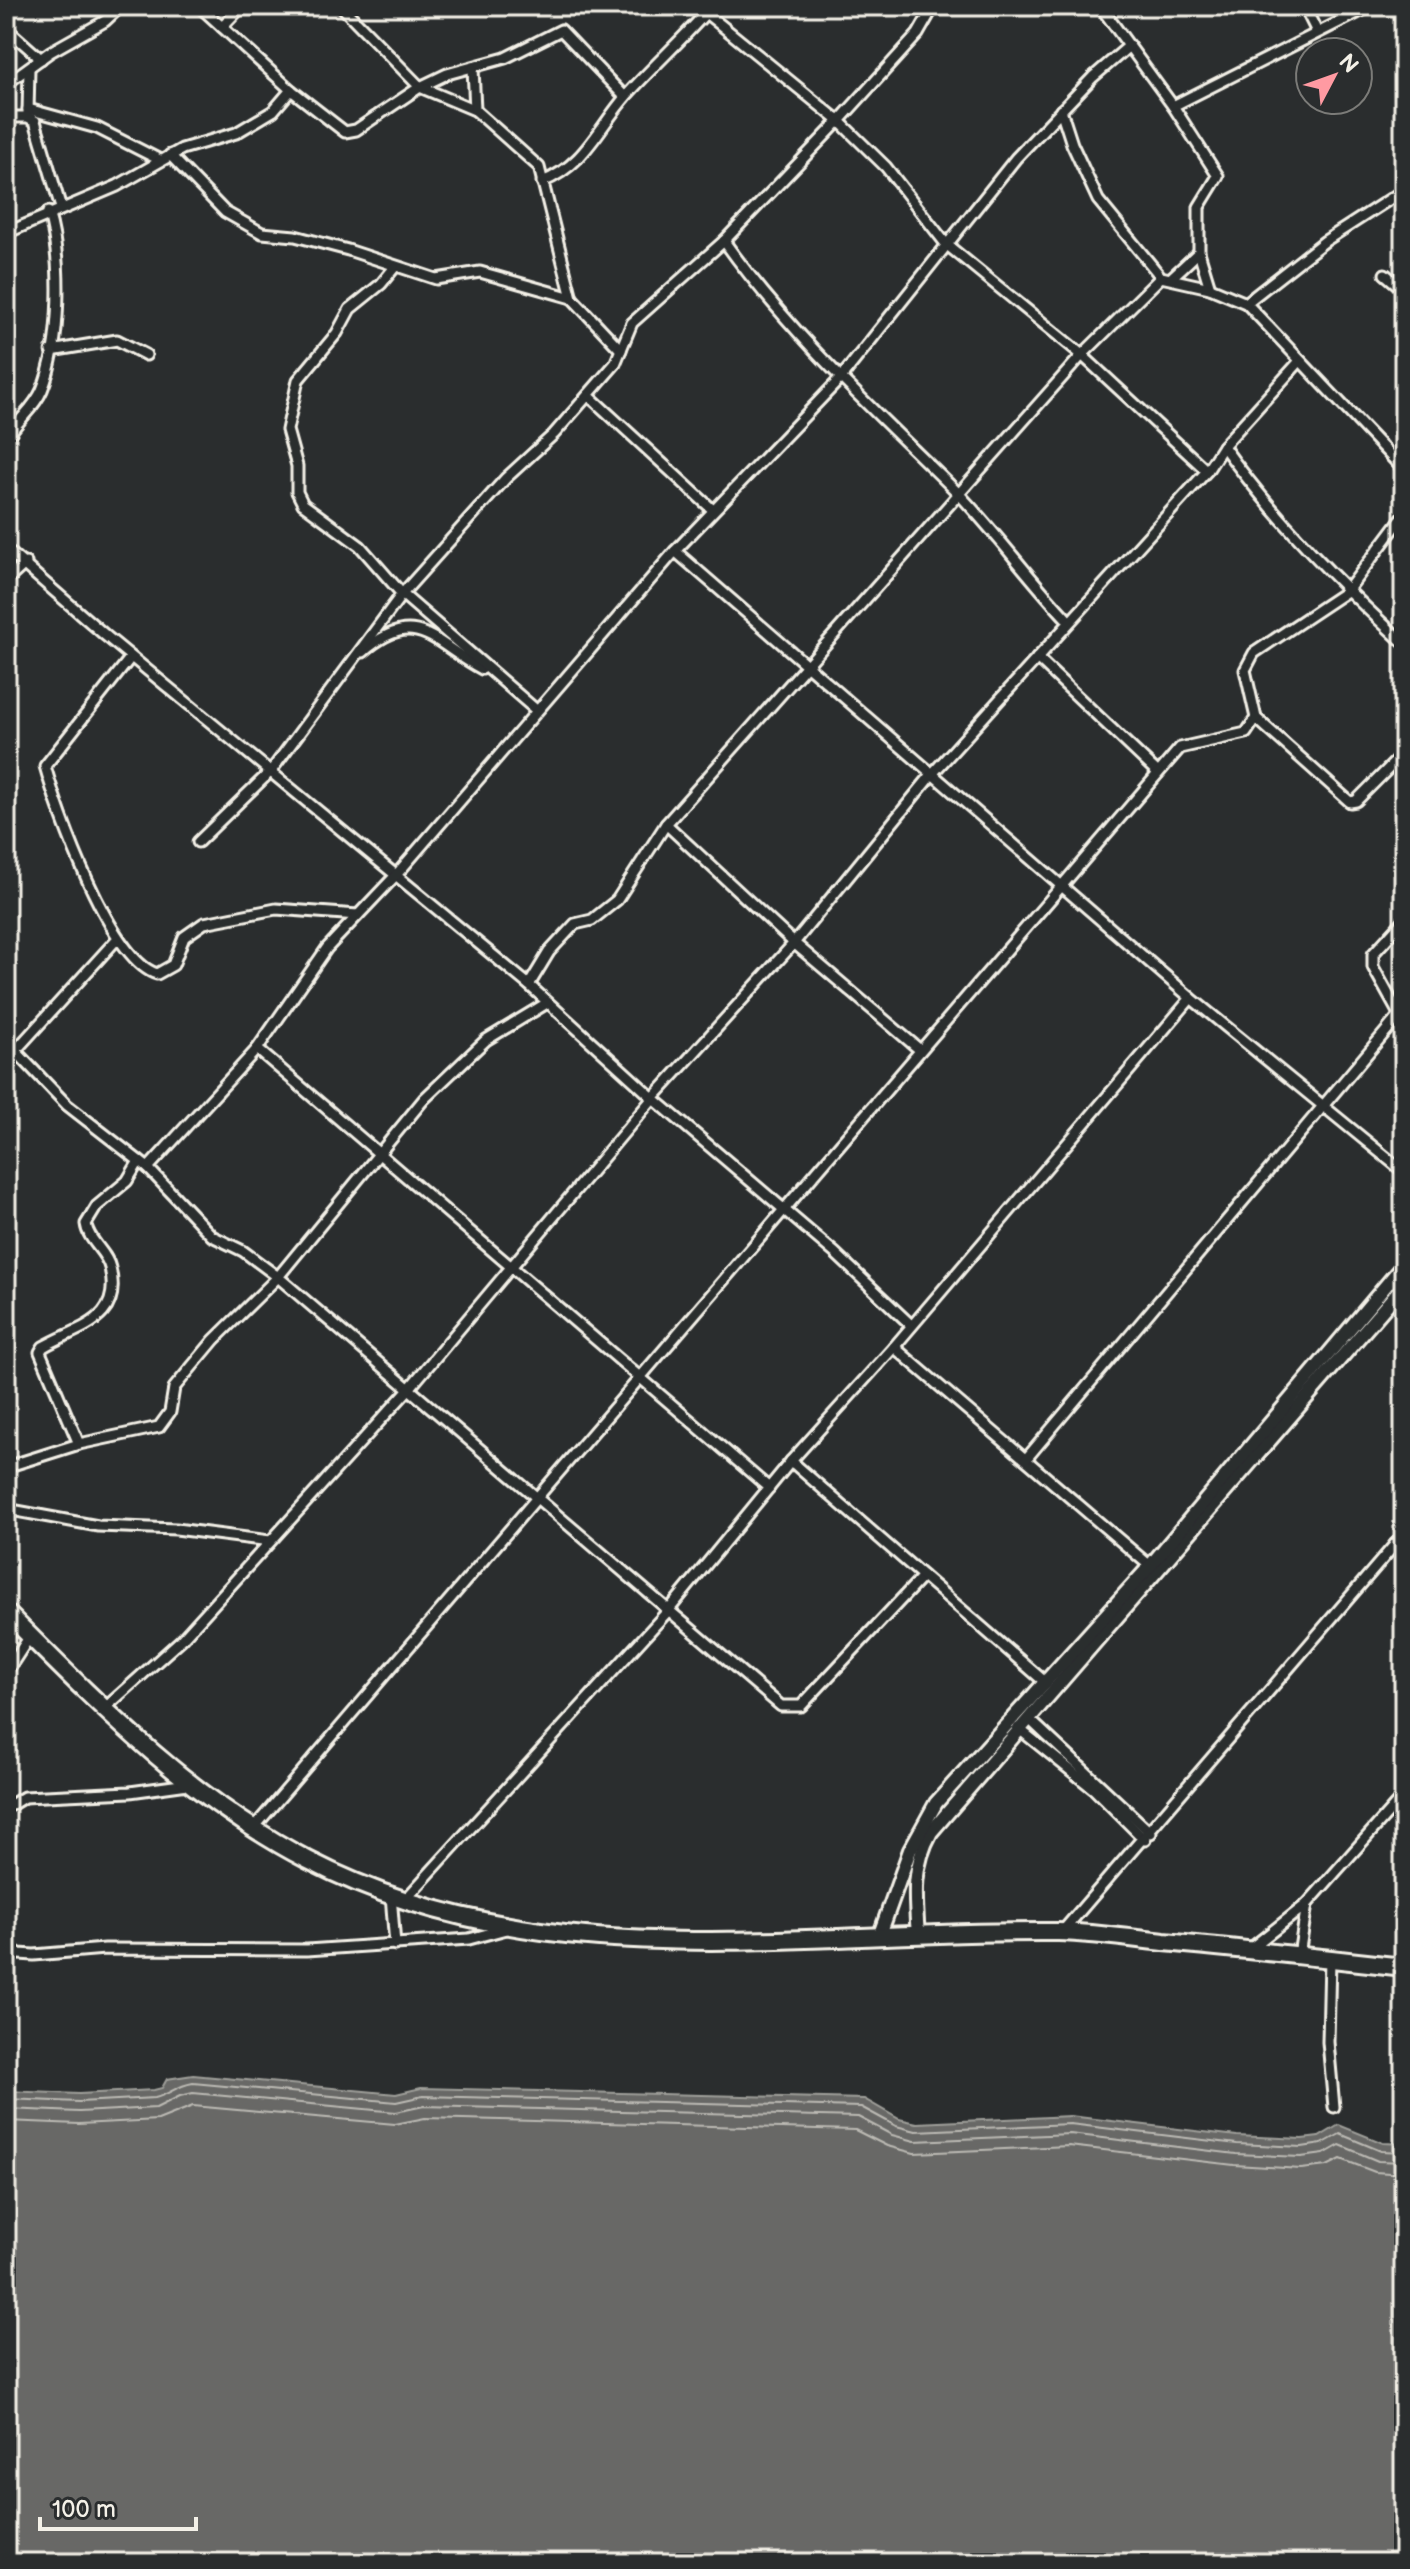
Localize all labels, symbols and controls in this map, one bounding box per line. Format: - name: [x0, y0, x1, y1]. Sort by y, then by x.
- north arrow: [1294, 36, 1374, 116]
- text: N: [1332, 49, 1364, 79]
- scale bar: [40, 2481, 196, 2531]
- text: 100 m: [52, 2495, 116, 2524]

